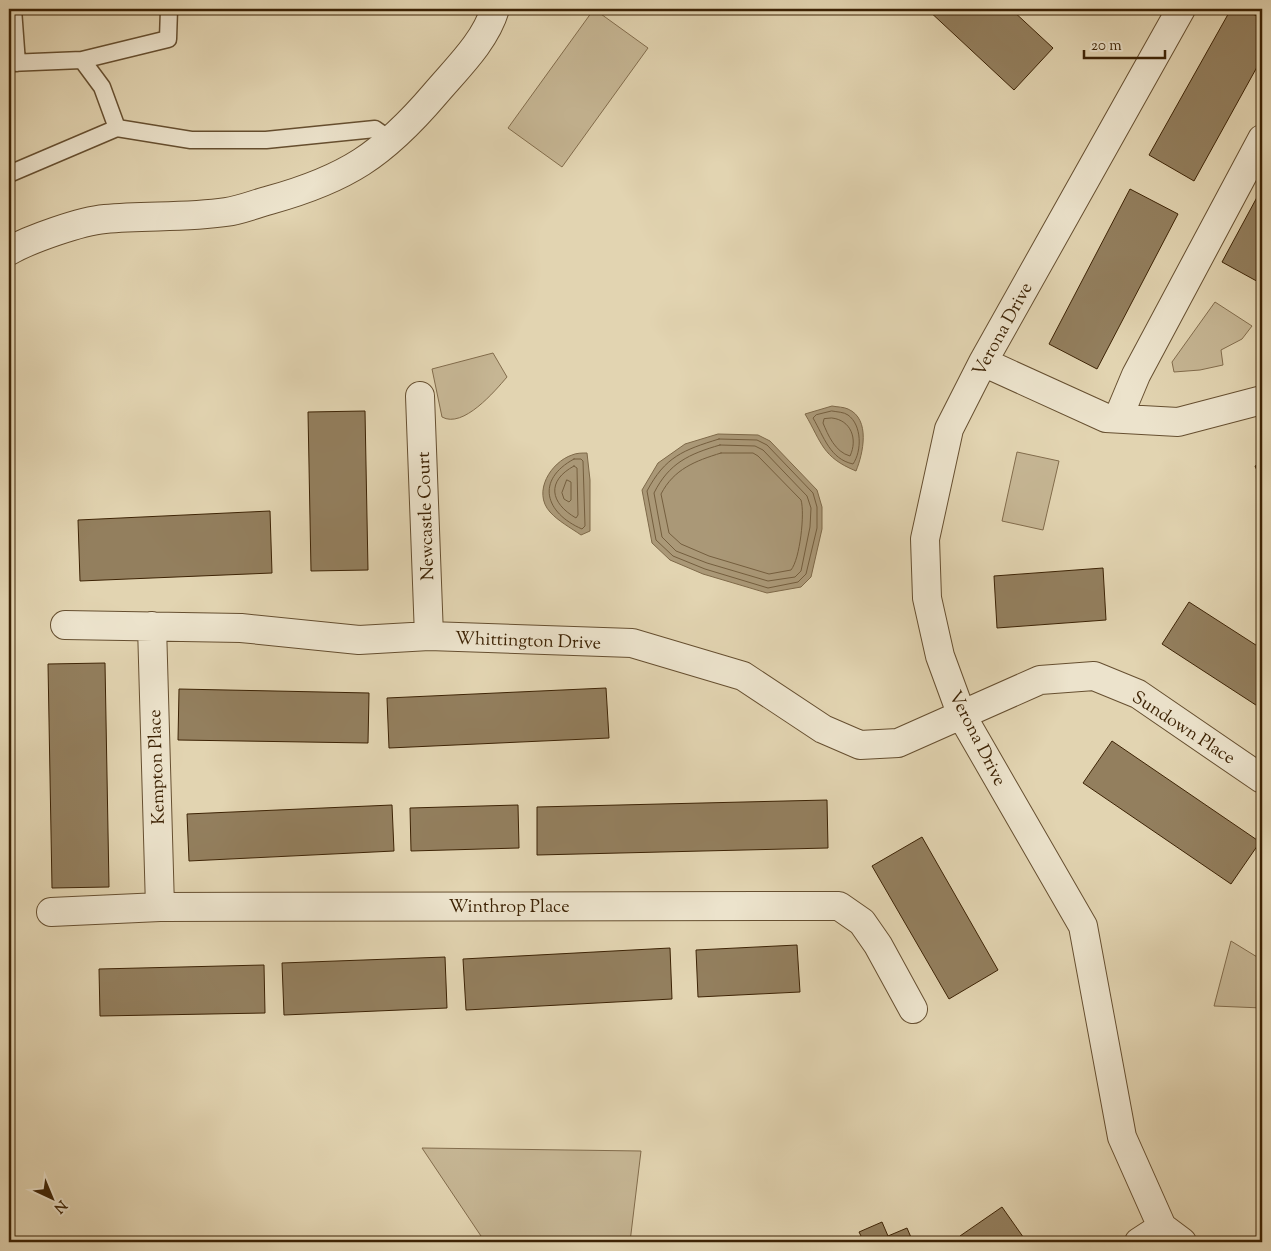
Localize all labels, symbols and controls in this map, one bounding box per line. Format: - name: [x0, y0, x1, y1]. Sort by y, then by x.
- scale bar: [1084, 28, 1165, 60]
- text: 20 m: [1091, 36, 1122, 57]
- street label: Verona Drive: [967, 278, 1040, 382]
- street label: Newcastle Court: [412, 451, 442, 581]
- street label: Whittington Drive: [455, 626, 601, 658]
- street label: Sundown Place: [1126, 685, 1240, 772]
- street label: Verona Drive: [941, 687, 1011, 791]
- street label: Kempton Place: [143, 709, 173, 825]
- street label: Winthrop Place: [448, 895, 570, 921]
- north arrow: [28, 1174, 78, 1224]
- text: N: [49, 1195, 71, 1217]

